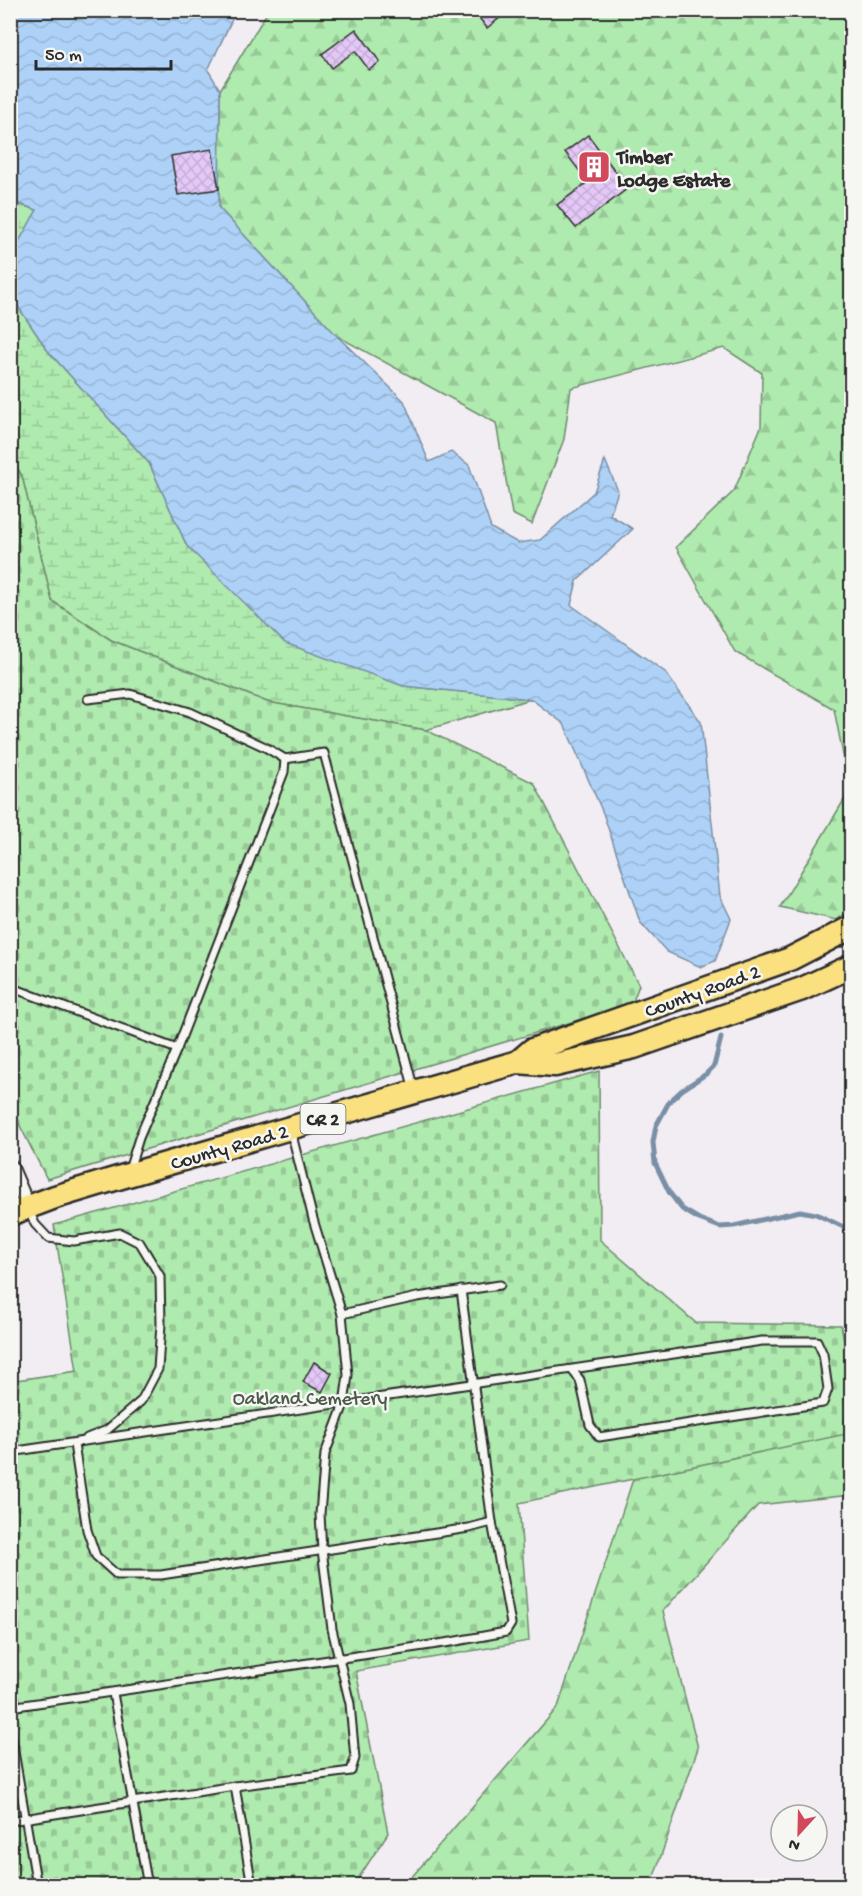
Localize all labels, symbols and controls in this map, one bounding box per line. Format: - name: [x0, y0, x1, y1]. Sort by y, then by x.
- scale bar: [36, 33, 171, 71]
- text: 50 m: [45, 46, 82, 67]
- place label: Timber Lodge Estate: [615, 148, 731, 194]
- building icon: Timber Lodge Estate: [576, 149, 612, 185]
- street label: County Road 2: [642, 962, 764, 1025]
- road number: CR 2: [300, 1104, 346, 1134]
- street label: County Road 2: [169, 1122, 292, 1177]
- park label: Oakland Cemetery: [233, 1389, 387, 1412]
- north arrow: [769, 1803, 829, 1863]
- text: N: [786, 1833, 803, 1854]

